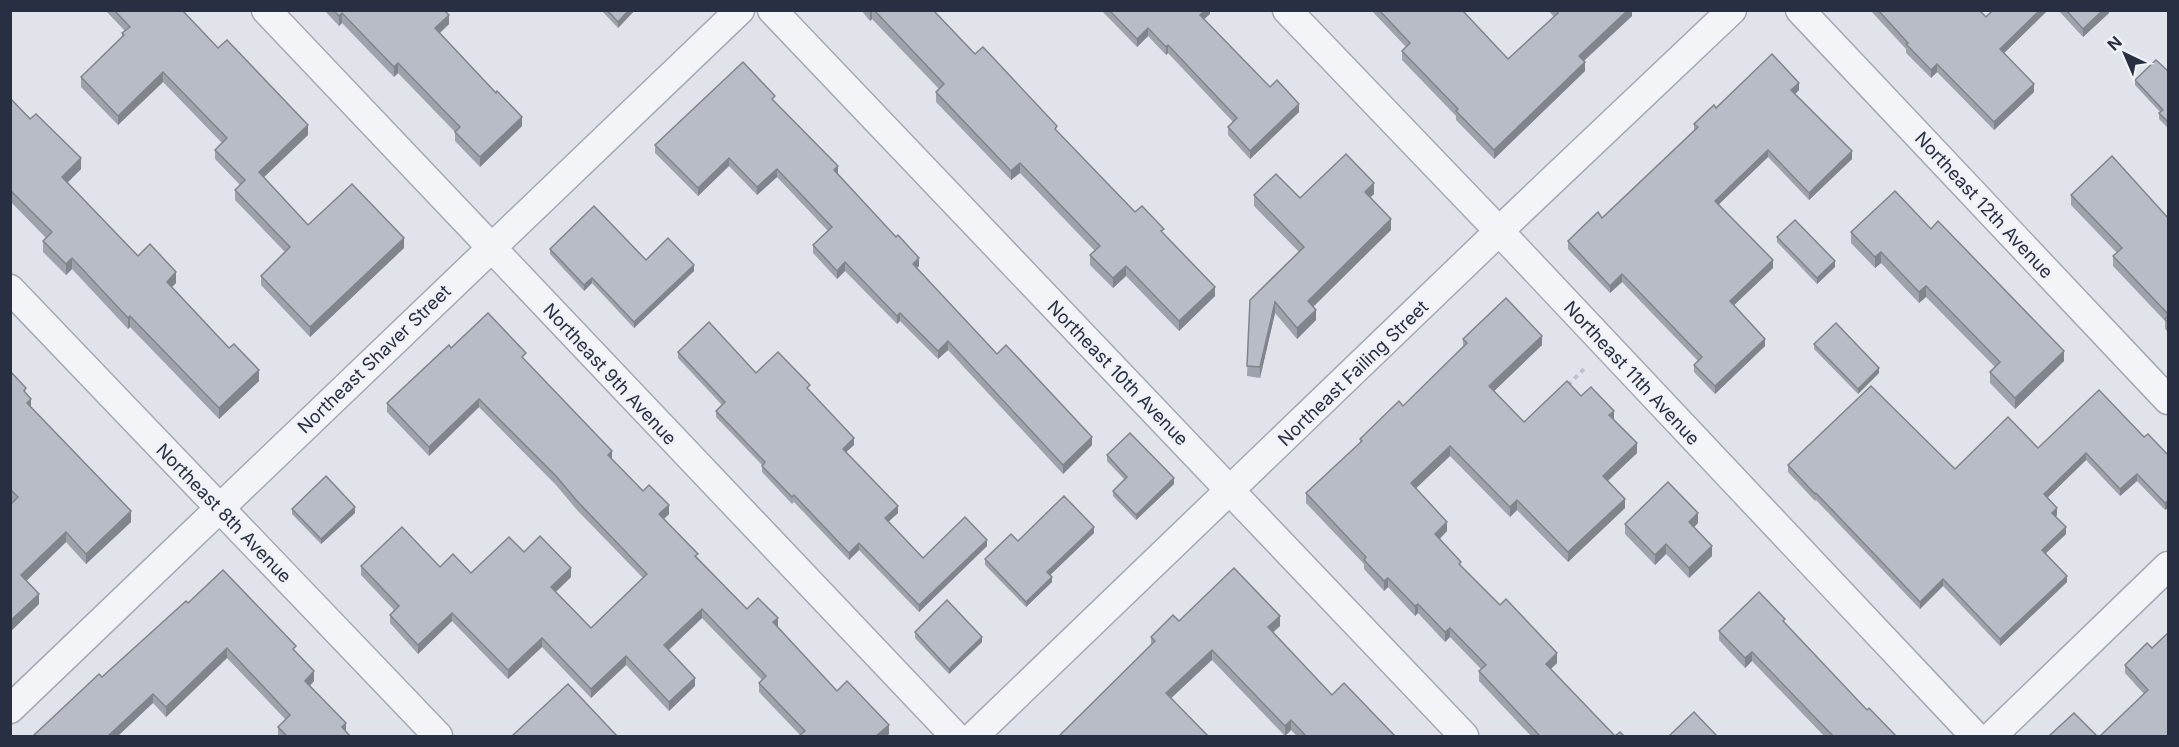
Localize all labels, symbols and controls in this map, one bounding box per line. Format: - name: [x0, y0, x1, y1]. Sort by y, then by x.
- north arrow: [2095, 24, 2155, 84]
- text: N: [2103, 32, 2126, 55]
- street label: Northeast 12th Avenue: [1911, 128, 2057, 282]
- street label: Northeast Shaver Street: [293, 280, 455, 437]
- street label: Northeast 10th Avenue: [1043, 296, 1193, 450]
- street label: Northeast Failing Street: [1274, 296, 1432, 450]
- street label: Northeast 11th Avenue: [1560, 297, 1704, 449]
- street label: Northeast 9th Avenue: [539, 299, 681, 449]
- street label: Northeast 8th Avenue: [152, 439, 296, 587]

